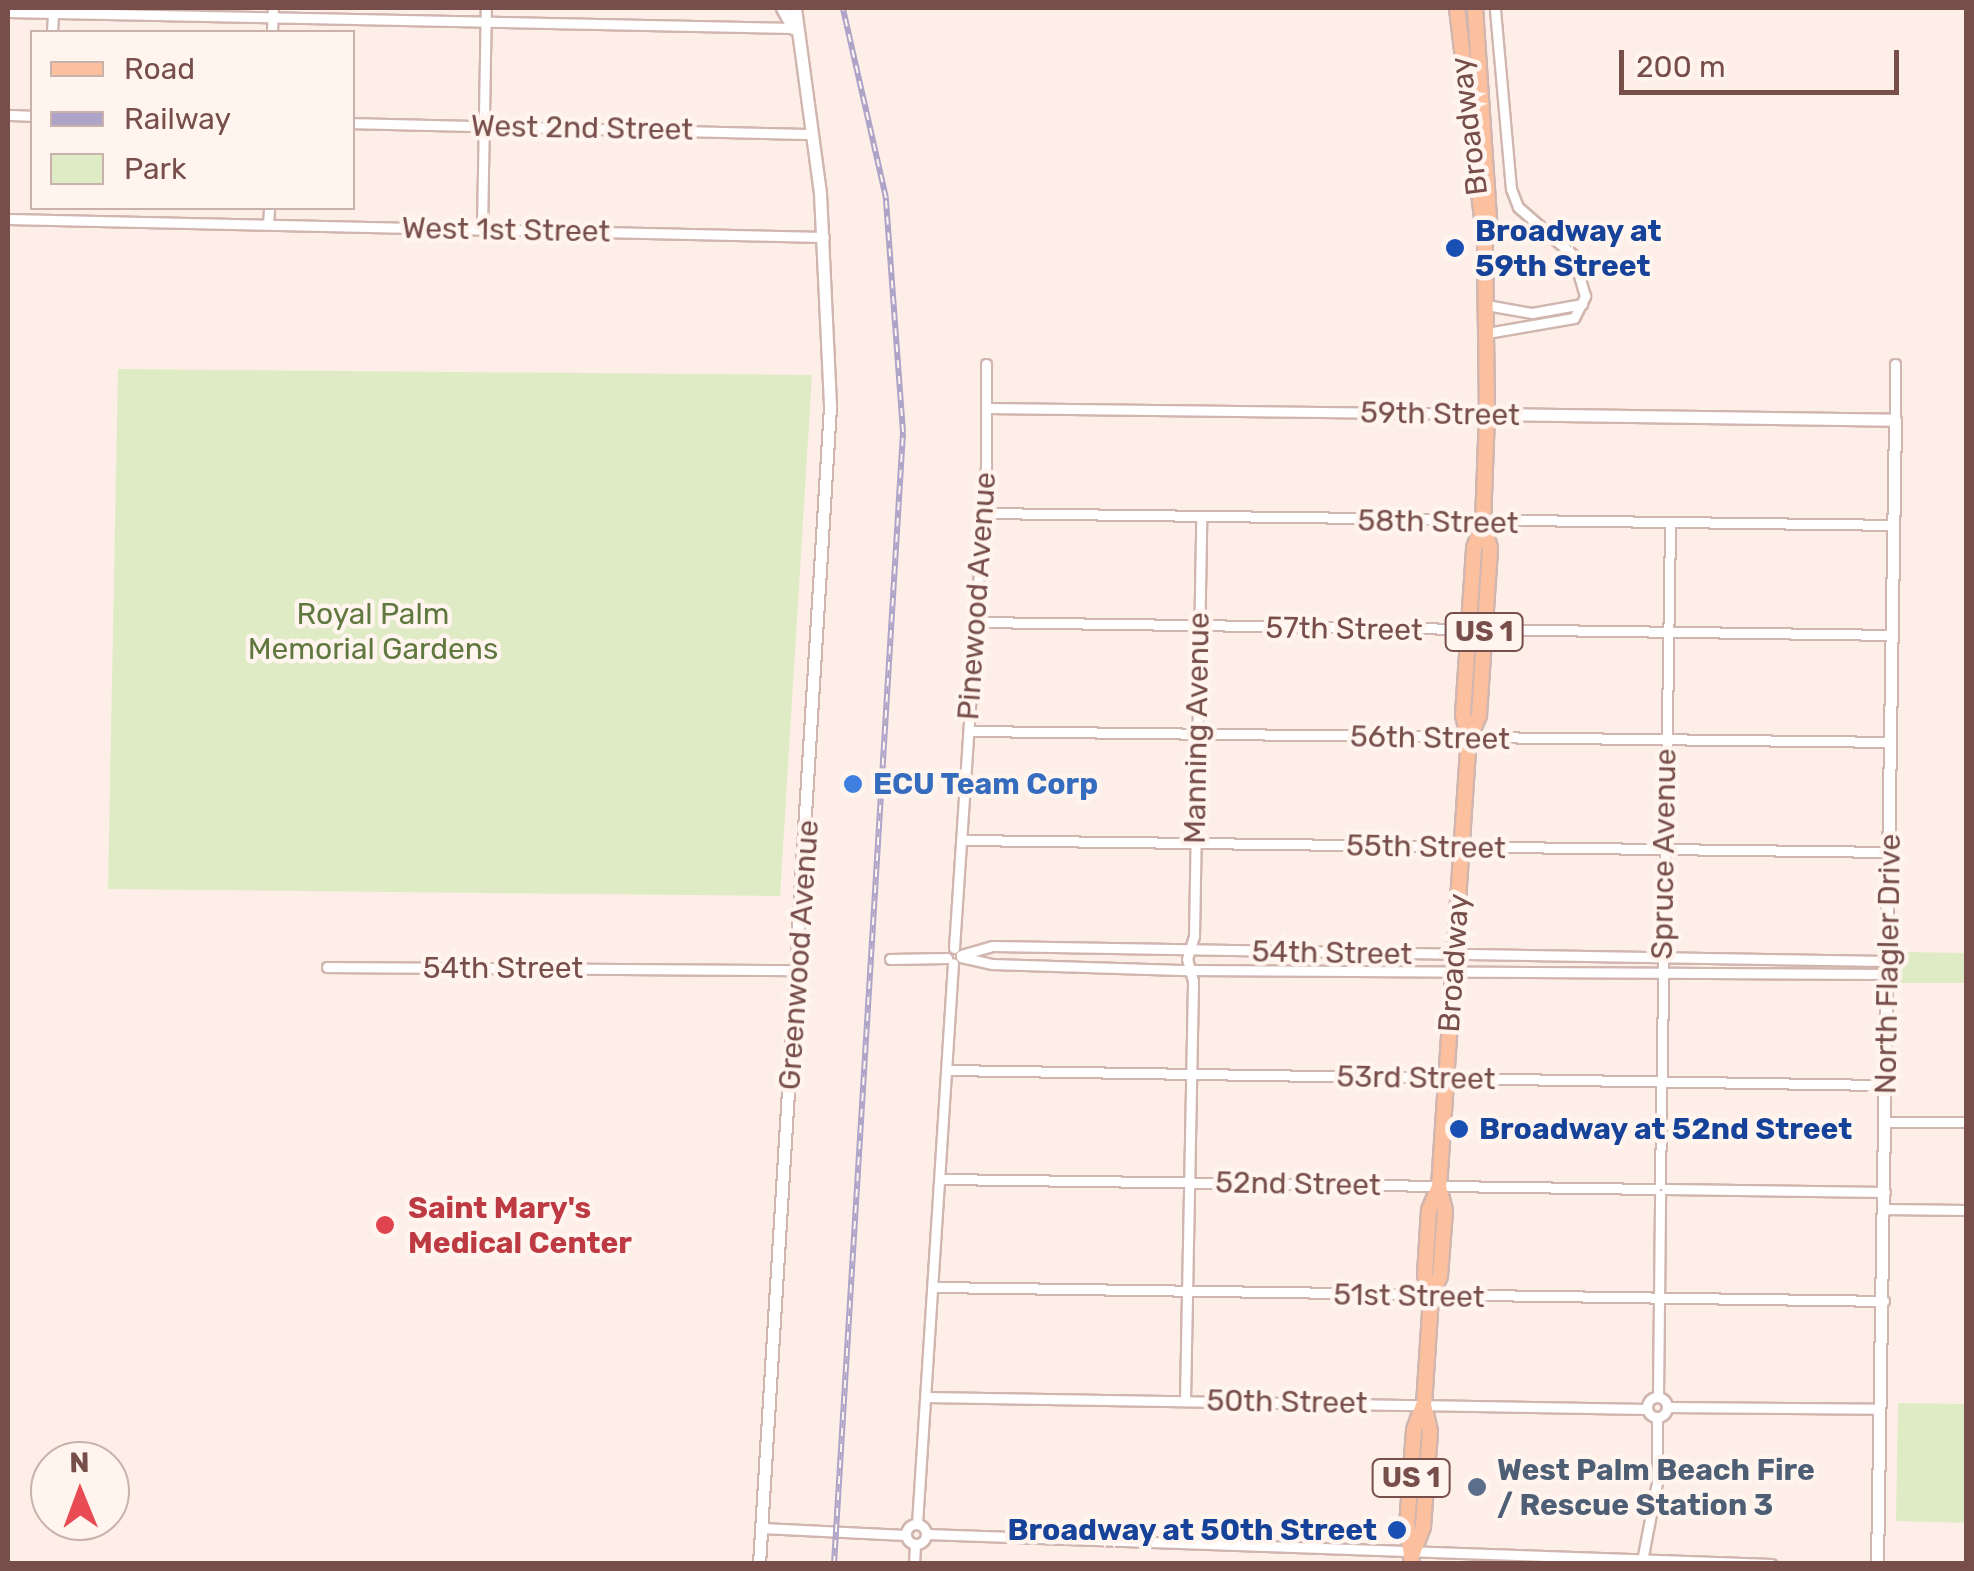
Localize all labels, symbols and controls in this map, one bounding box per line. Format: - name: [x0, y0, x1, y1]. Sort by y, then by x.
- legend: [30, 30, 355, 210]
- scale bar: [1624, 30, 1904, 92]
- text: 200 m: [1636, 49, 1726, 85]
- text: Road: [124, 51, 195, 87]
- street label: Broadway: [1443, 55, 1495, 197]
- text: Railway: [124, 101, 231, 137]
- street label: West 2nd Street: [471, 108, 693, 148]
- text: Park: [124, 151, 186, 187]
- street label: West 1st Street: [401, 210, 611, 250]
- place label: Broadway at 59th Street: [1475, 213, 1662, 284]
- marker: Broadway at 59th Street: [1444, 237, 1466, 259]
- street label: 59th Street: [1360, 395, 1520, 433]
- street label: Pinewood Avenue: [950, 470, 1004, 722]
- street label: 58th Street: [1357, 503, 1519, 541]
- park label: Royal Palm Memorial Gardens: [248, 596, 498, 666]
- road number: US 1: [1444, 609, 1524, 655]
- street label: 57th Street: [1265, 610, 1423, 648]
- street label: Manning Avenue: [1177, 611, 1217, 845]
- street label: 56th Street: [1350, 719, 1510, 757]
- street label: Spruce Avenue: [1644, 748, 1684, 960]
- place label: ECU Team Corp: [873, 766, 1099, 802]
- marker: ECU Team Corp: [842, 773, 864, 795]
- street label: Greenwood Avenue: [772, 818, 826, 1092]
- street label: 55th Street: [1346, 828, 1506, 866]
- street label: North Flagler Drive: [1868, 833, 1908, 1095]
- street label: Broadway: [1431, 892, 1477, 1034]
- street label: 54th Street: [1251, 934, 1413, 972]
- street label: 54th Street: [423, 950, 583, 986]
- street label: 53rd Street: [1336, 1059, 1496, 1097]
- place label: Broadway at 52nd Street: [1479, 1111, 1853, 1147]
- marker: Broadway at 52nd Street: [1448, 1118, 1470, 1140]
- street label: 52nd Street: [1215, 1165, 1381, 1203]
- place label: Saint Mary's Medical Center: [408, 1190, 632, 1260]
- marker: Saint Mary's Medical Center: [372, 1212, 398, 1238]
- street label: 51st Street: [1333, 1277, 1485, 1315]
- street label: 50th Street: [1206, 1383, 1368, 1421]
- north arrow: [30, 1441, 130, 1541]
- text: N: [69, 1446, 90, 1479]
- place label: West Palm Beach Fire / Rescue Station 3: [1497, 1452, 1815, 1522]
- road number: US 1: [1371, 1455, 1451, 1501]
- marker: West Palm Beach Fire / Rescue Station 3: [1466, 1476, 1488, 1498]
- place label: Broadway at 50th Street: [1007, 1512, 1377, 1548]
- marker: Broadway at 50th Street: [1386, 1519, 1408, 1541]

